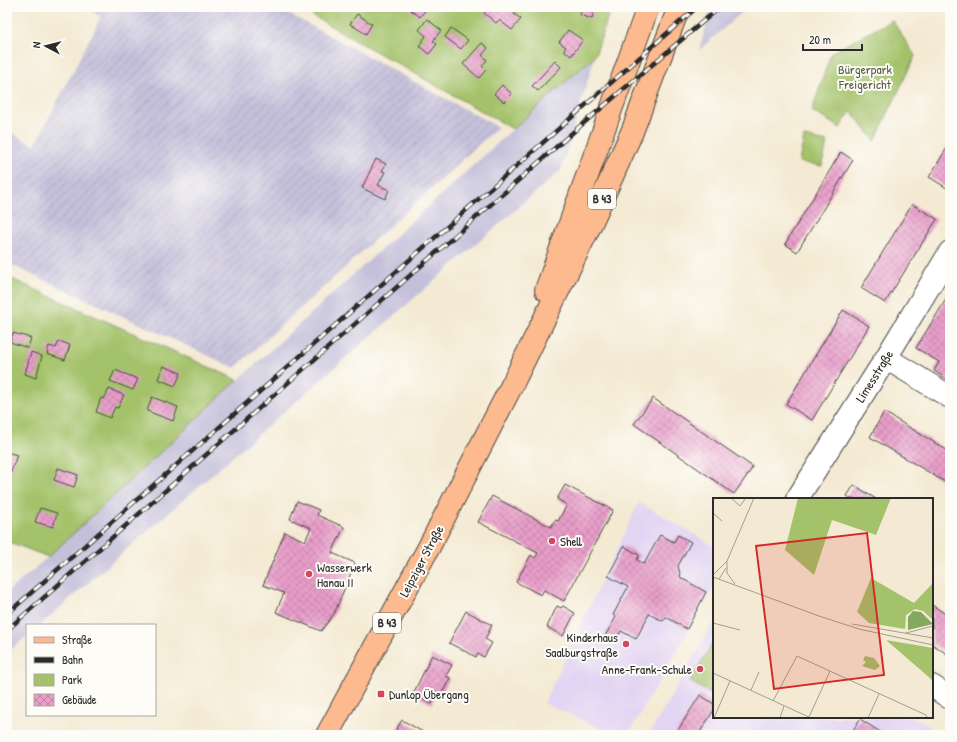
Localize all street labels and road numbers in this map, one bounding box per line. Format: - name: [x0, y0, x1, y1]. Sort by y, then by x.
- road number: B 43: [588, 189, 616, 209]
- street label: Limesstraße: [851, 346, 897, 406]
- street label: Leipziger Straße: [395, 522, 447, 600]
- road number: B 43: [373, 613, 401, 633]

